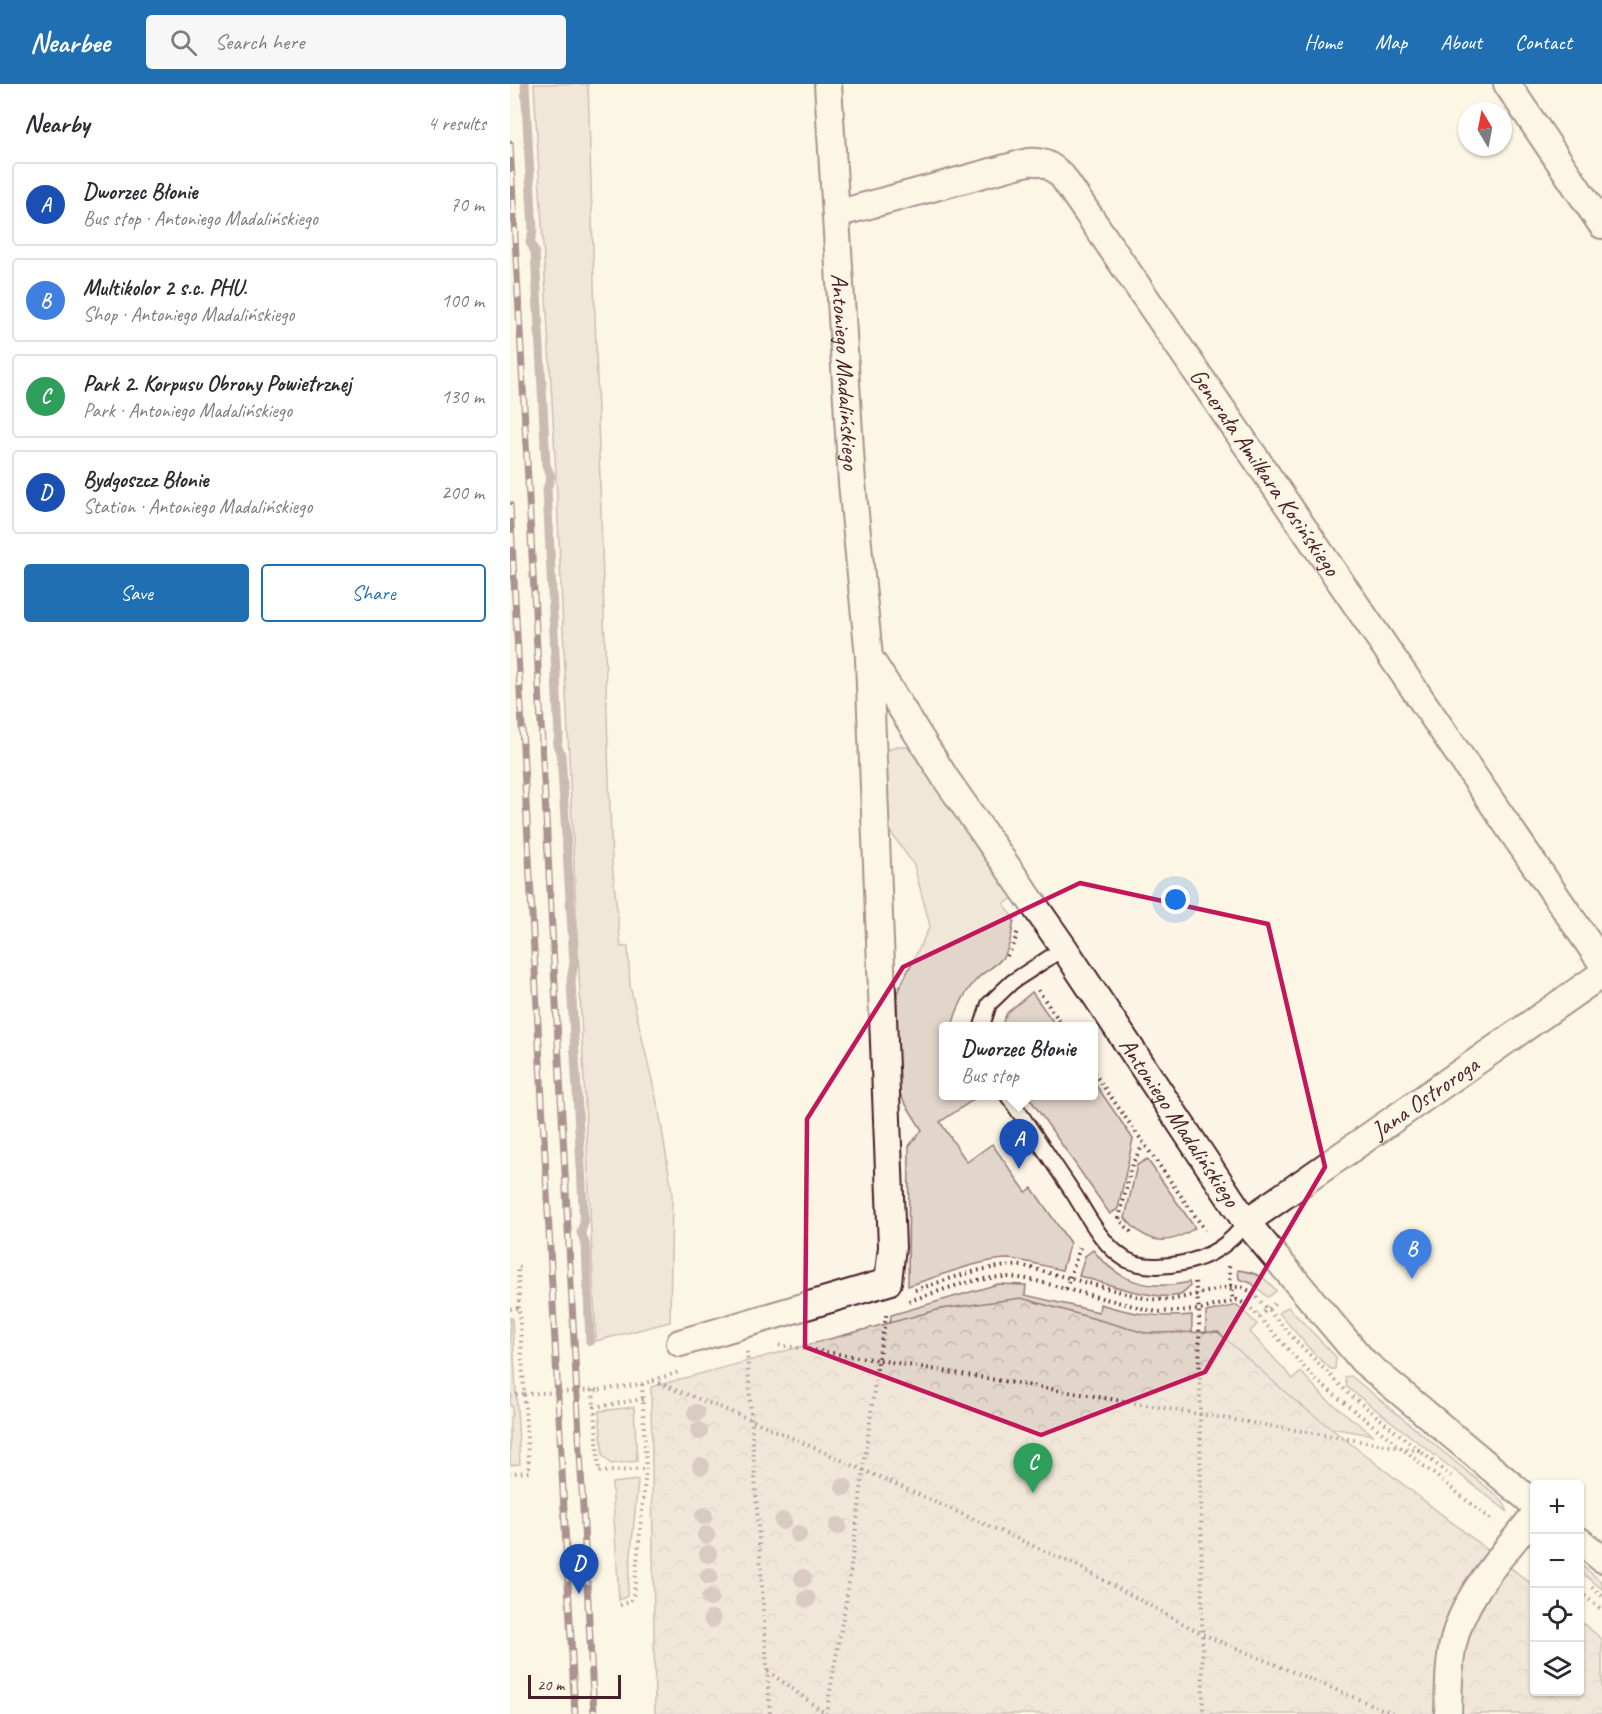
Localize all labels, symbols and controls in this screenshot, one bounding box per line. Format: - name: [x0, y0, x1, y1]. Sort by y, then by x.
- search box: [146, 15, 566, 69]
- text: Nearbee: [30, 25, 110, 60]
- icon: search: [167, 26, 200, 59]
- text: Search here: [215, 28, 304, 56]
- text: Home: [1304, 29, 1342, 55]
- text: Map: [1375, 29, 1407, 55]
- text: About: [1440, 29, 1482, 55]
- text: Contact: [1515, 29, 1572, 55]
- north arrow: [1458, 102, 1512, 156]
- text: Nearby: [24, 107, 89, 140]
- text: 4 results: [427, 111, 486, 136]
- text: Dworzec Błonie: [83, 178, 197, 206]
- text: A: [40, 192, 51, 217]
- text: 70 m: [450, 192, 484, 217]
- text: Bus stop · Antoniego Madalińskiego: [83, 206, 318, 231]
- street label: Antoniego Madalińskiego: [824, 272, 866, 472]
- text: Multikolor 2 s.c. PHU.: [83, 274, 247, 302]
- text: B: [40, 288, 51, 313]
- text: 100 m: [441, 288, 484, 313]
- text: Shop · Antoniego Madalińskiego: [83, 302, 294, 327]
- street label: Generała Amilkara Kosińskiego: [1183, 362, 1348, 583]
- text: Park 2. Korpusu Obrony Powietrznej: [83, 370, 351, 398]
- text: C: [41, 384, 50, 409]
- text: 130 m: [441, 384, 484, 409]
- text: Park · Antoniego Madalińskiego: [83, 398, 292, 423]
- text: Bydgoszcz Błonie: [83, 466, 208, 494]
- text: D: [40, 480, 51, 505]
- text: 200 m: [441, 480, 484, 505]
- text: Station · Antoniego Madalińskiego: [83, 494, 312, 519]
- button: Save: [24, 564, 249, 622]
- button: Share: [261, 564, 486, 622]
- your location: [1161, 885, 1190, 914]
- popup: [939, 1022, 1098, 1100]
- street label: Antoniego Madalińskiego: [1113, 1032, 1247, 1214]
- text: Dworzec Błonie: [961, 1035, 1076, 1063]
- street label: Jana Ostroroga: [1364, 1049, 1486, 1146]
- text: Bus stop: [961, 1063, 1019, 1088]
- pin: A: [1000, 1120, 1038, 1169]
- pin: B: [1392, 1230, 1432, 1279]
- pin: C: [1014, 1444, 1052, 1493]
- map controls: [1530, 1480, 1584, 1696]
- button: +: [1530, 1480, 1584, 1534]
- button: −: [1530, 1534, 1584, 1588]
- pin: D: [560, 1544, 598, 1594]
- button: locate: [1530, 1588, 1584, 1642]
- button: layers: [1530, 1642, 1584, 1696]
- scale bar: [528, 1672, 621, 1700]
- text: 20 m: [537, 1675, 564, 1695]

